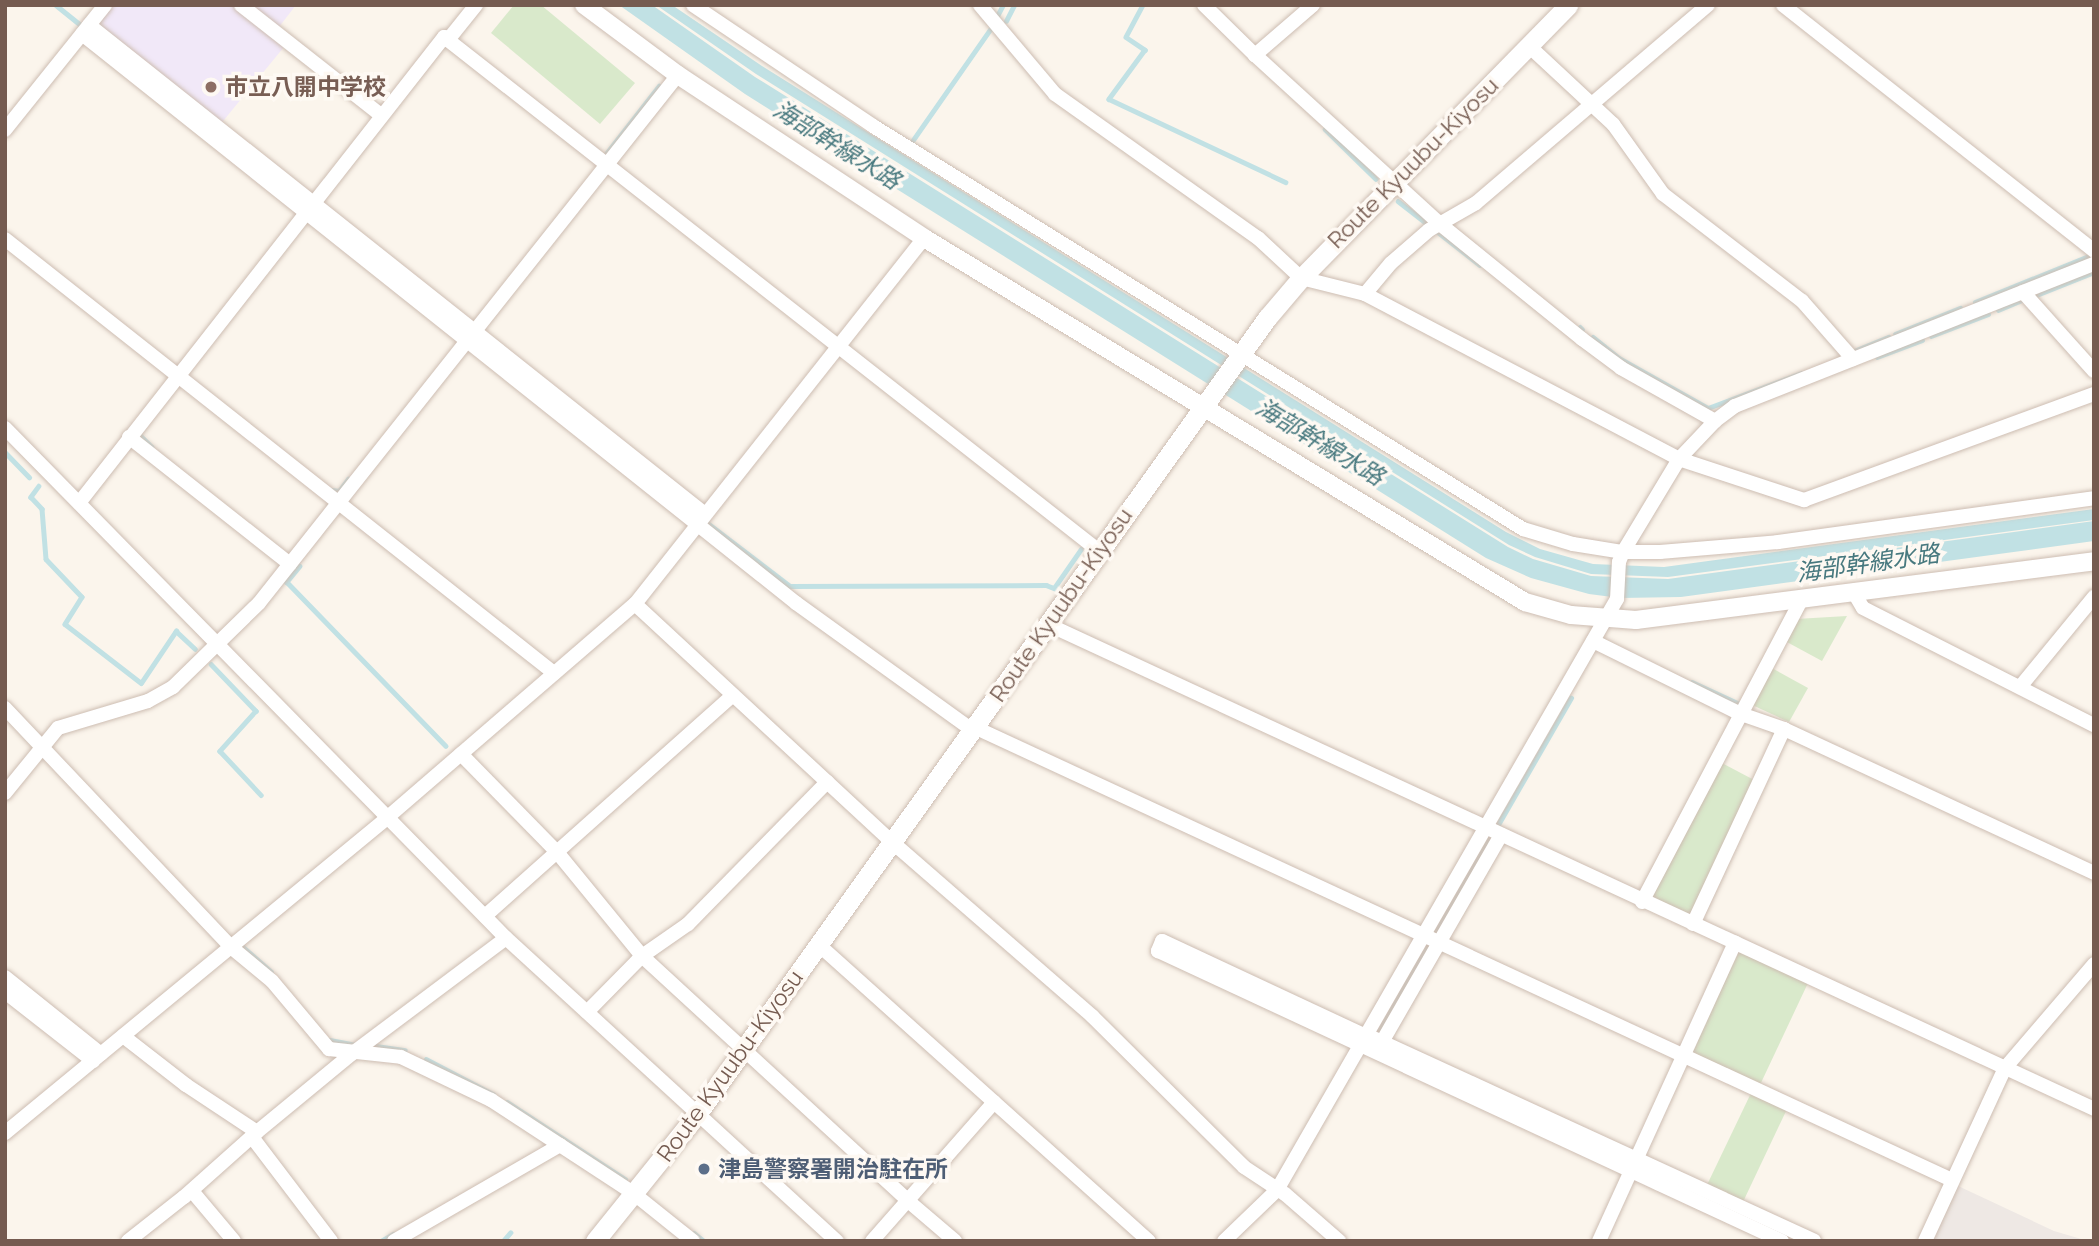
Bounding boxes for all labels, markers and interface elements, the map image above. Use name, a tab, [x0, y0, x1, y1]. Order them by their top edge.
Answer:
street label: Route Kyuubu-Kiyosu	[1322, 72, 1504, 254]
place label: 市立八開中学校	[225, 73, 386, 101]
marker: 市立八開中学校	[203, 79, 219, 95]
water label: 海部幹線水路	[768, 95, 906, 195]
water label: 海部幹線水路	[1251, 393, 1389, 491]
street label: Route Kyuubu-Kiyosu	[984, 503, 1138, 707]
water label: 海部幹線水路	[1795, 539, 1941, 587]
street label: Route Kyuubu-Kiyosu	[651, 965, 809, 1167]
place label: 津島警察署開治駐在所	[718, 1155, 948, 1183]
marker: 津島警察署開治駐在所	[696, 1161, 712, 1177]

